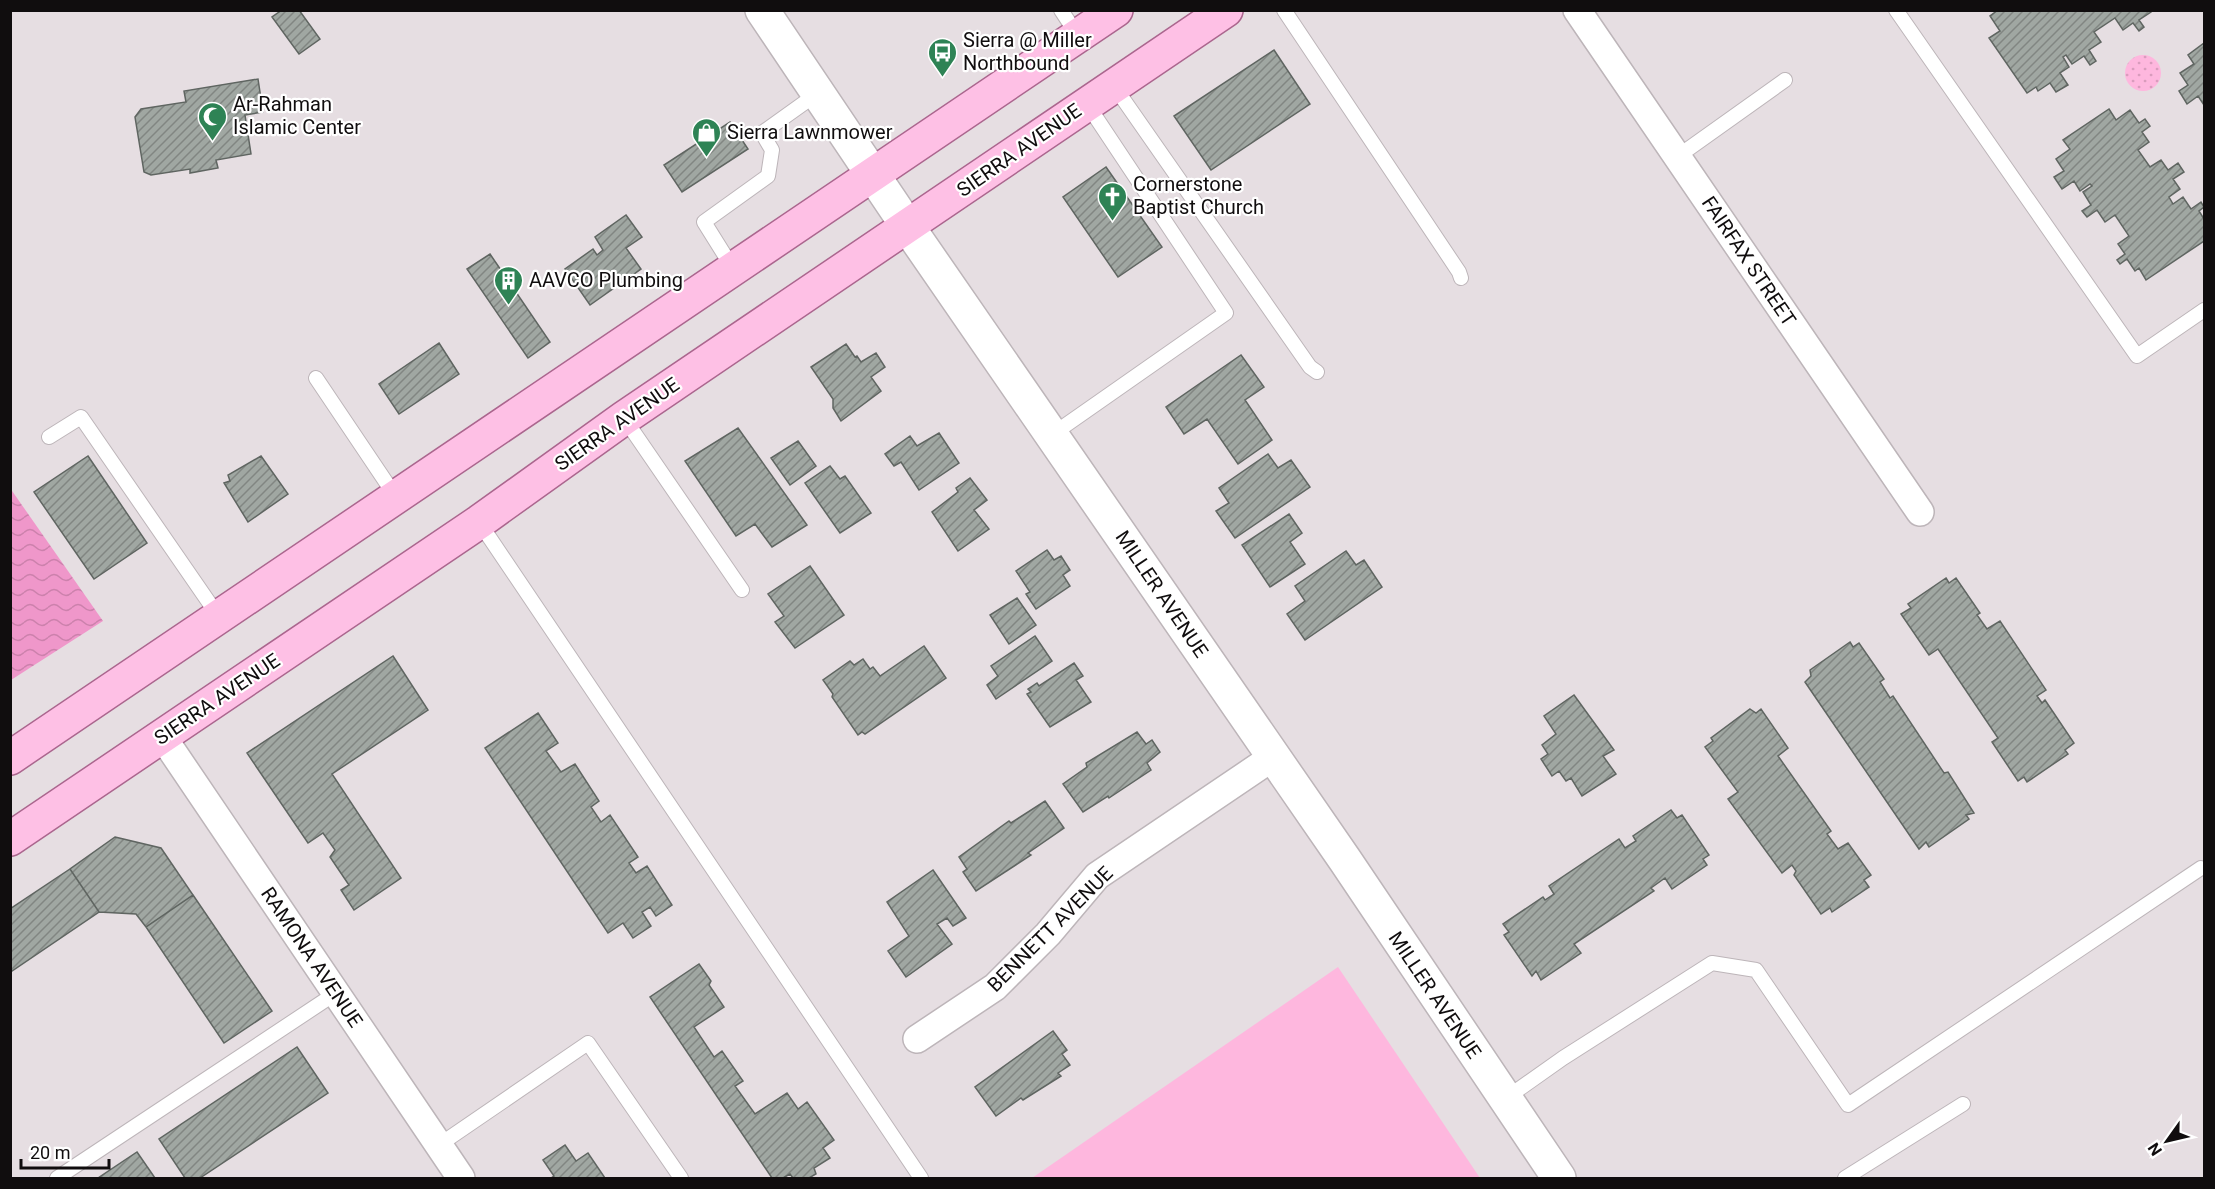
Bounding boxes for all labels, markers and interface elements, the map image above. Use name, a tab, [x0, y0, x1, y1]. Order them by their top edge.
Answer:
place label: Sierra @ Miller Northbound	[963, 28, 1092, 75]
bus stop icon: Sierra @ Miller Northbound	[926, 36, 958, 78]
place label: Ar-Rahman Islamic Center	[233, 92, 361, 139]
street label: SIERRA AVENUE	[952, 98, 1086, 202]
mosque icon: Ar-Rahman Islamic Center	[196, 100, 228, 142]
shop icon: Sierra Lawnmower	[690, 116, 722, 158]
place label: Sierra Lawnmower	[727, 120, 893, 144]
place label: Cornerstone Baptist Church	[1133, 172, 1264, 219]
church icon: Cornerstone Baptist Church	[1096, 180, 1128, 222]
street label: FAIRFAX STREET	[1697, 192, 1801, 330]
building icon: AAVCO Plumbing	[492, 264, 524, 306]
place label: AAVCO Plumbing	[529, 268, 683, 292]
street label: SIERRA AVENUE	[550, 372, 684, 476]
street label: MILLER AVENUE	[1111, 526, 1213, 662]
street label: SIERRA AVENUE	[150, 648, 284, 750]
street label: BENNETT AVENUE	[982, 861, 1118, 997]
street label: RAMONA AVENUE	[256, 882, 368, 1032]
street label: MILLER AVENUE	[1384, 927, 1486, 1063]
north arrow	[2137, 1111, 2197, 1171]
scale bar	[21, 1132, 110, 1170]
text: N	[2144, 1139, 2166, 1159]
text: 20 m	[30, 1142, 70, 1163]

